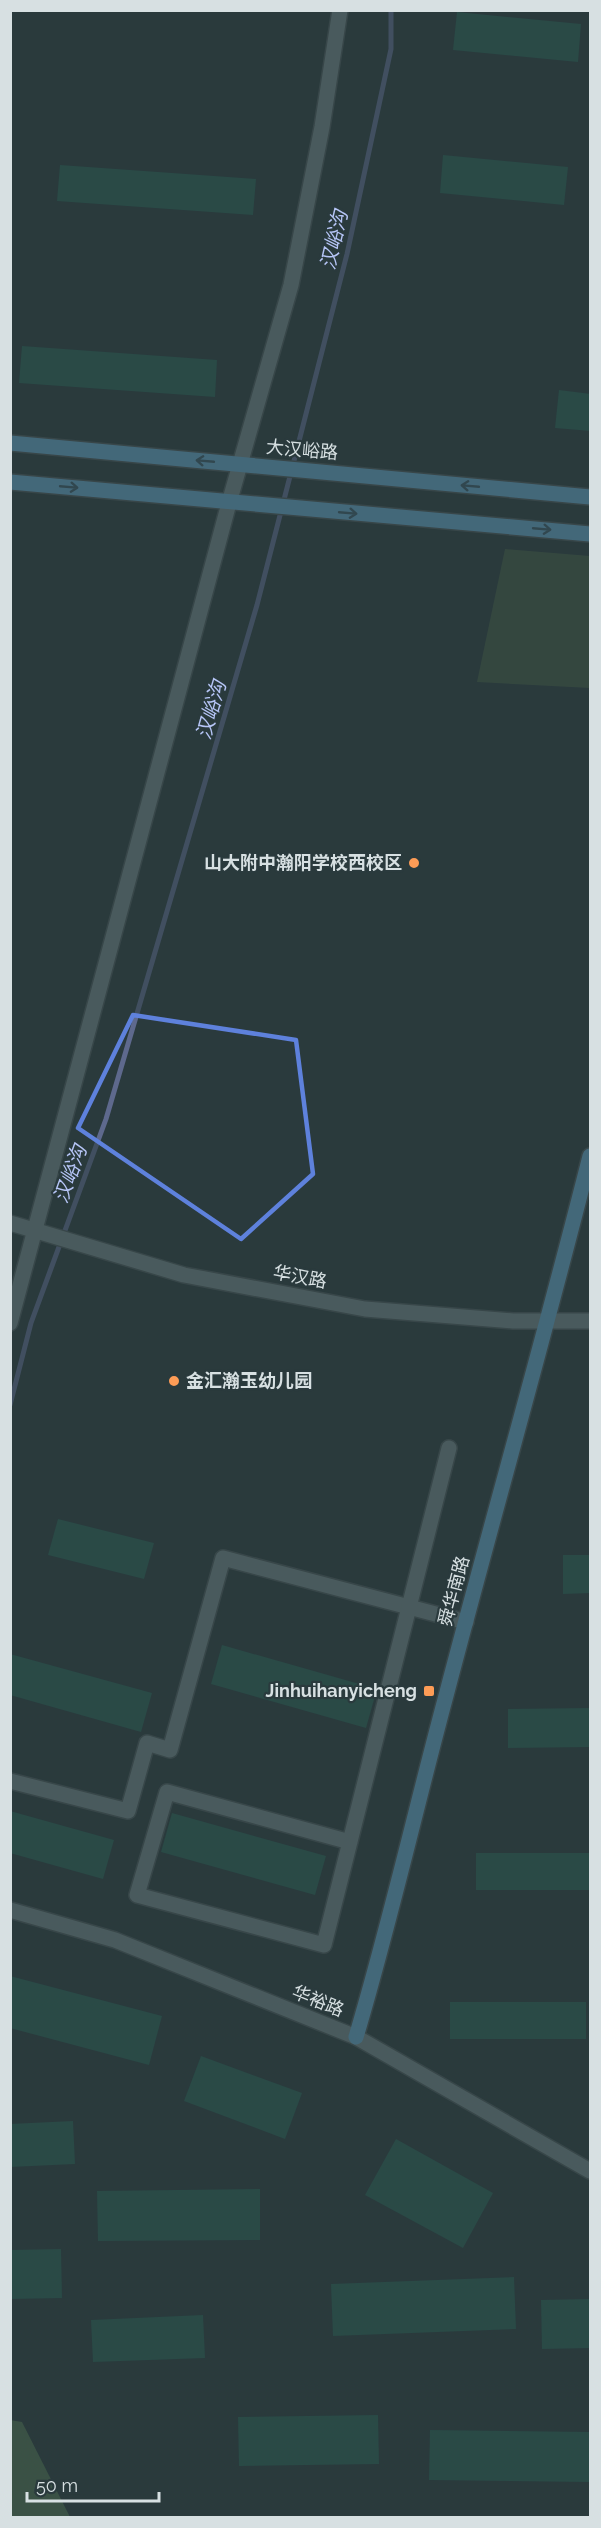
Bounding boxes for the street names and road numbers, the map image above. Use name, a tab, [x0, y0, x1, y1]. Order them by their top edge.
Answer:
street label: 大汉峪路	[265, 436, 339, 463]
street label: 华汉路	[272, 1261, 329, 1292]
street label: 舜华南路	[434, 1553, 473, 1628]
street label: 华裕路	[289, 1981, 347, 2020]

